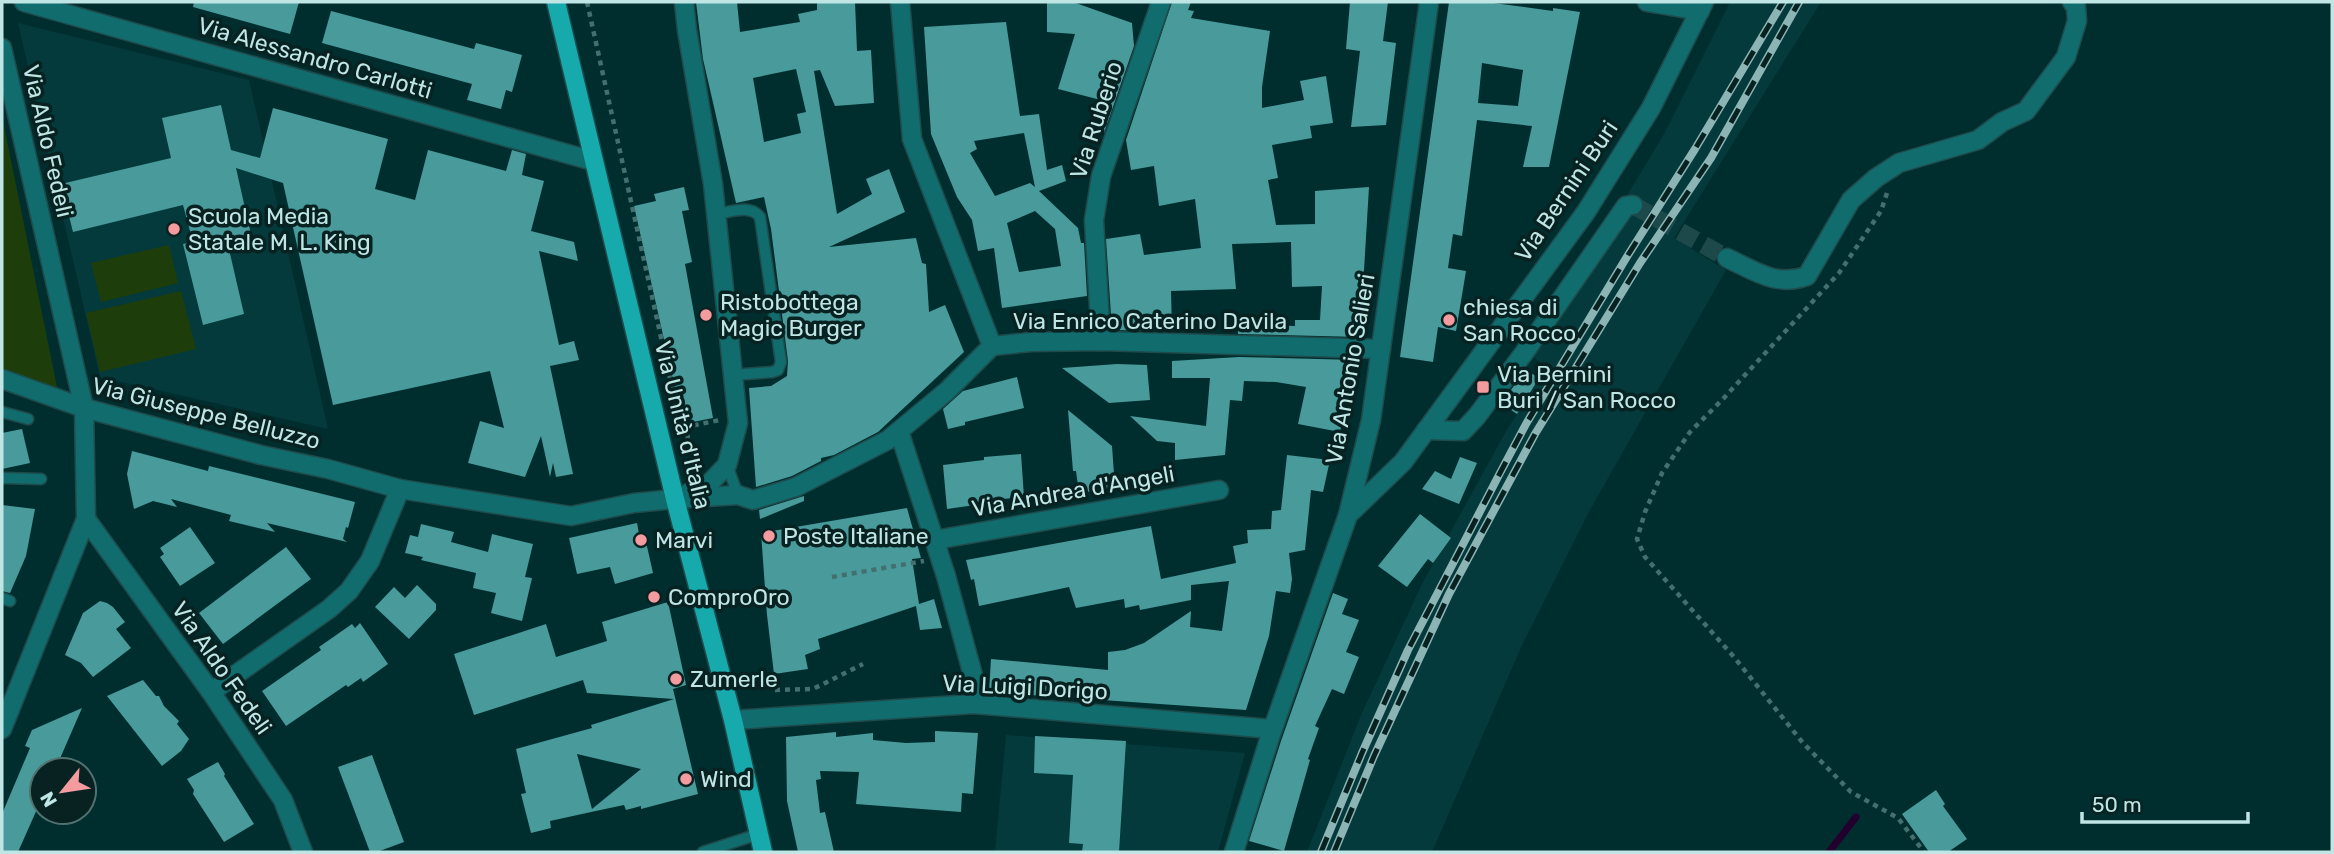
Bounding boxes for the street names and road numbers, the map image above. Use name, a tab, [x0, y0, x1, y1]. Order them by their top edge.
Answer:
street label: Via Alessandro Carlotti	[195, 11, 435, 105]
street label: Via Ruberio	[1064, 58, 1128, 182]
street label: Via Aldo Fedeli	[17, 62, 79, 220]
street label: Via Bernini Buri	[1509, 115, 1623, 267]
street label: Via Antonio Salieri	[1319, 271, 1381, 467]
street label: Via Enrico Caterino Davila	[1013, 307, 1287, 335]
street label: Via Unità d'Italia	[649, 338, 717, 512]
street label: Via Giuseppe Belluzzo	[89, 371, 323, 455]
street label: Via Andrea d'Angeli	[969, 459, 1177, 523]
street label: Via Aldo Fedeli	[166, 596, 278, 740]
street label: Via Luigi Dorigo	[941, 669, 1109, 705]

